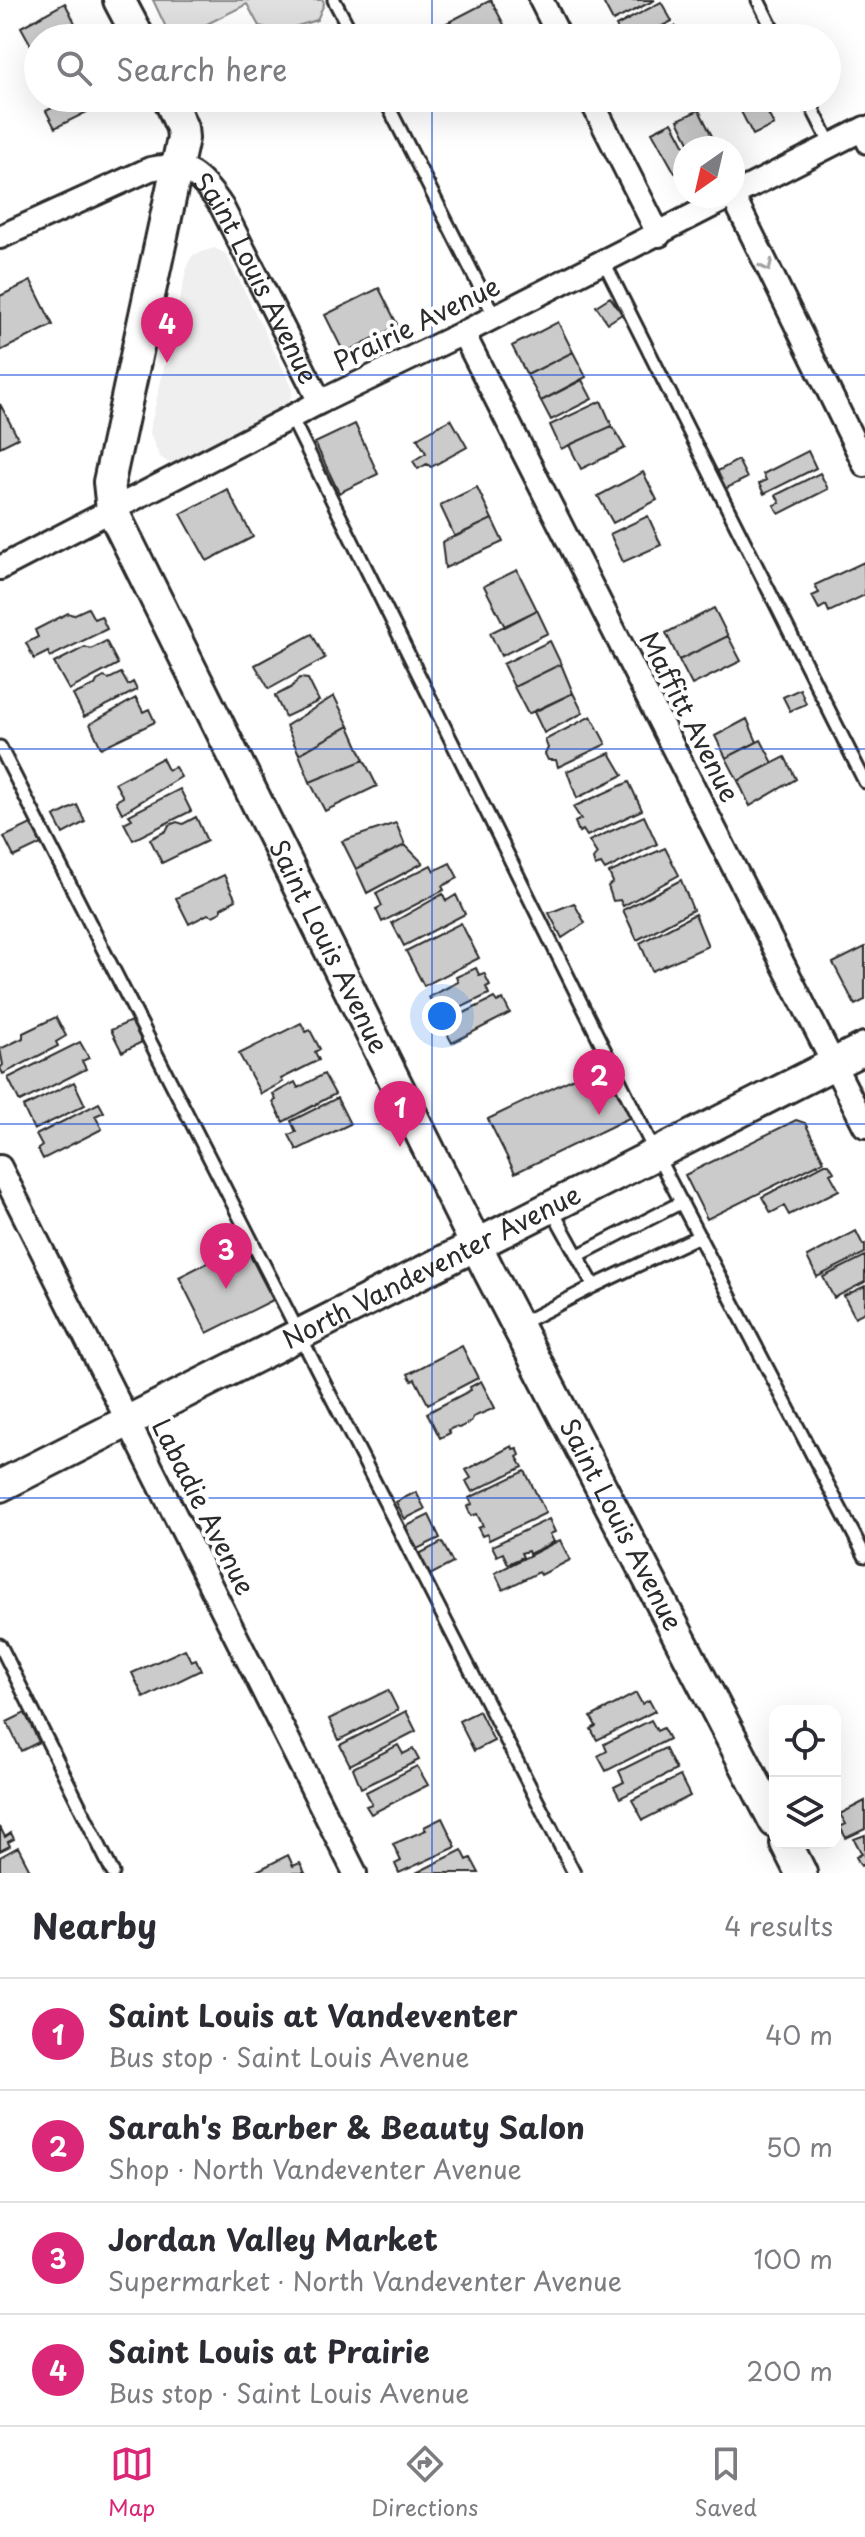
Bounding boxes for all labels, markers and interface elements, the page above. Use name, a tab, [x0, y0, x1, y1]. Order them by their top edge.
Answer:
search box	[24, 24, 841, 112]
icon: search	[52, 46, 96, 90]
text: Search here	[116, 46, 288, 91]
north arrow	[673, 136, 745, 208]
street label: Saint Louis Avenue	[185, 163, 329, 390]
one-way arrow	[757, 258, 773, 272]
street label: Prairie Avenue	[327, 266, 506, 380]
pin: 4	[141, 297, 193, 363]
street label: Maffitt Avenue	[631, 624, 750, 808]
street label: Saint Louis Avenue	[260, 832, 399, 1060]
your location	[422, 996, 462, 1036]
pin: 2	[573, 1049, 625, 1115]
pin: 1	[374, 1081, 426, 1147]
street label: North Vandeventer Avenue	[275, 1174, 587, 1358]
pin: 3	[200, 1223, 252, 1289]
street label: Labadie Avenue	[143, 1411, 266, 1601]
street label: Saint Louis Avenue	[551, 1411, 693, 1637]
map controls	[769, 1705, 841, 1849]
button: locate	[769, 1705, 841, 1777]
button: layers	[769, 1777, 841, 1849]
text: Nearby	[32, 1899, 157, 1951]
text: 4 results	[724, 1906, 833, 1945]
text: Saint Louis at Vandeventer	[108, 1992, 517, 2037]
text: 1	[52, 2015, 64, 2054]
text: 40 m	[765, 2015, 833, 2054]
text: Bus stop · Saint Louis Avenue	[108, 2037, 470, 2076]
text: Sarah's Barber & Beauty Salon	[108, 2104, 585, 2149]
text: 2	[49, 2127, 67, 2166]
text: 50 m	[766, 2127, 833, 2166]
text: Shop · North Vandeventer Avenue	[108, 2149, 522, 2188]
text: Jordan Valley Market	[108, 2216, 438, 2261]
text: 3	[49, 2239, 67, 2278]
text: 100 m	[753, 2239, 833, 2278]
text: Supermarket · North Vandeventer Avenue	[108, 2261, 622, 2300]
text: Saint Louis at Prairie	[108, 2328, 430, 2373]
text: 4	[49, 2351, 67, 2390]
text: 200 m	[746, 2351, 833, 2390]
text: Bus stop · Saint Louis Avenue	[108, 2373, 470, 2412]
tab: Map	[108, 2442, 155, 2523]
tab: Directions	[371, 2442, 478, 2523]
tab: Saved	[694, 2442, 757, 2523]

